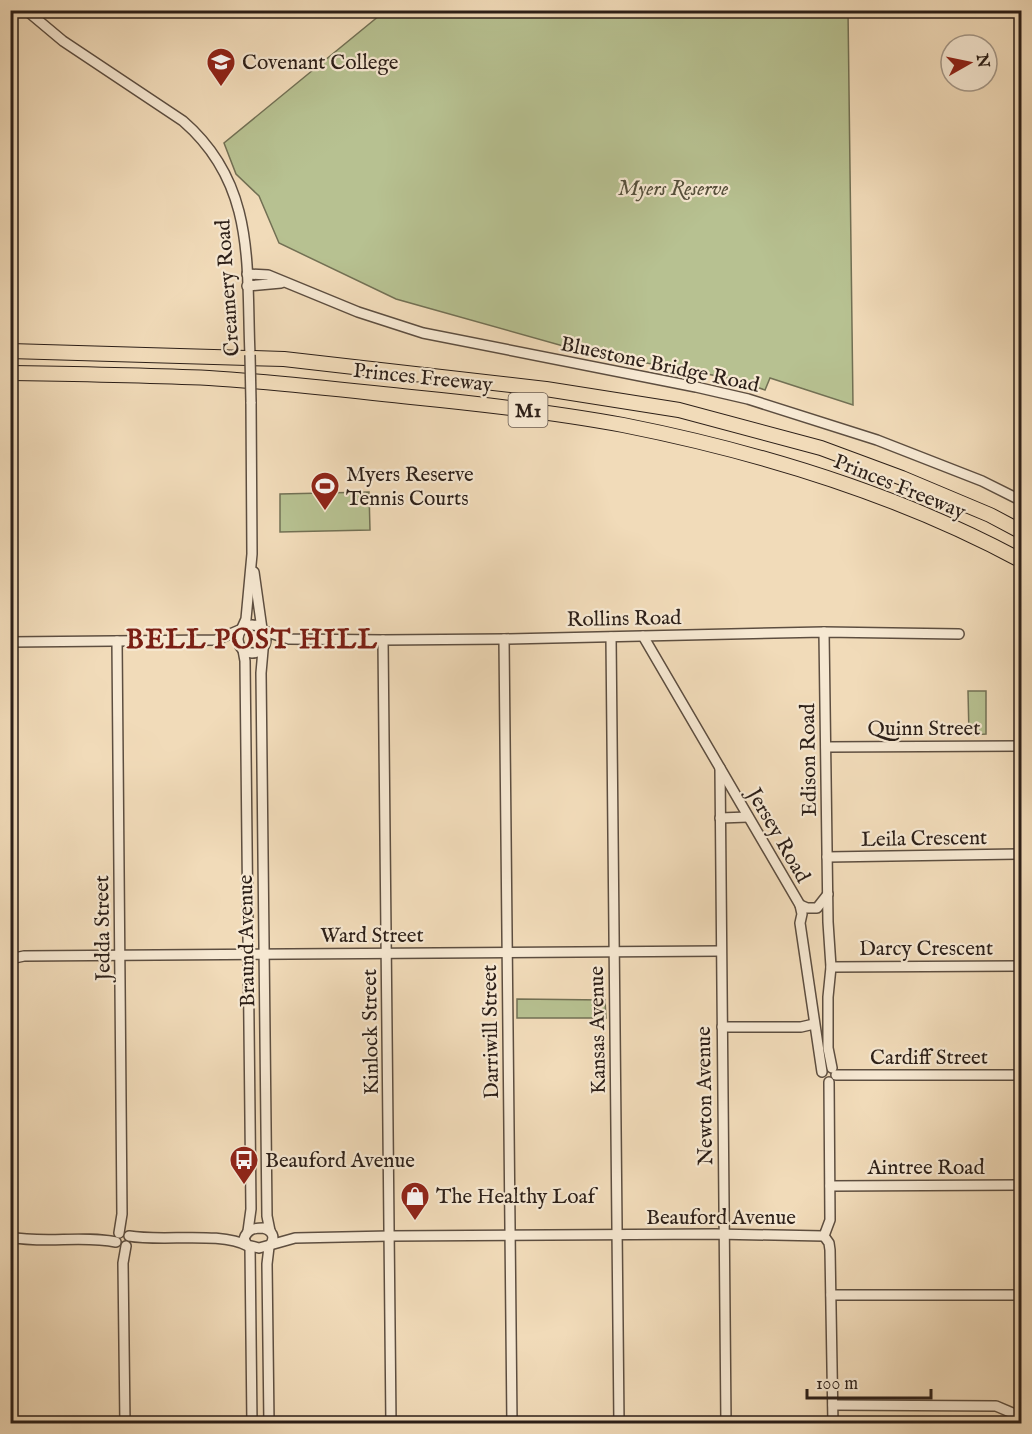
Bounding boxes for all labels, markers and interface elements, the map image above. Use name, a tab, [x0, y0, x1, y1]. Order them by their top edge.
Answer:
north arrow	[939, 33, 999, 93]
school or university icon: Covenant College	[205, 46, 237, 88]
place label: Covenant College	[242, 50, 399, 77]
text: N	[971, 52, 993, 70]
park label: Myers Reserve	[618, 176, 728, 203]
street label: Creamery Road	[210, 218, 247, 357]
street label: Bluestone Bridge Road	[558, 331, 762, 400]
street label: Princes Freeway	[352, 358, 495, 399]
road number: M1	[508, 393, 548, 427]
street label: Princes Freeway	[829, 449, 970, 526]
place label: Myers Reserve Tennis Courts	[346, 462, 474, 513]
sports icon: Myers Reserve Tennis Courts	[309, 470, 341, 512]
street label: Rollins Road	[566, 605, 682, 634]
district label: BELL POST HILL	[126, 624, 378, 658]
street label: Edison Road	[795, 702, 824, 817]
street label: Quinn Street	[868, 716, 980, 743]
street label: Jersey Road	[739, 782, 816, 889]
street label: Leila Crescent	[861, 825, 987, 854]
street label: Braund Avenue	[233, 874, 262, 1008]
street label: Jedda Street	[89, 875, 118, 983]
street label: Ward Street	[320, 923, 424, 950]
street label: Darcy Crescent	[859, 936, 993, 963]
street label: Darriwill Street	[477, 965, 506, 1099]
street label: Kansas Avenue	[584, 965, 613, 1094]
street label: Kinlock Street	[357, 969, 386, 1095]
street label: Newton Avenue	[691, 1026, 720, 1166]
street label: Cardiff Street	[870, 1045, 988, 1072]
bus stop icon: Beauford Avenue	[228, 1144, 260, 1186]
place label: Beauford Avenue	[265, 1148, 415, 1175]
street label: Aintree Road	[866, 1155, 985, 1182]
shop icon: The Healthy Loaf	[399, 1180, 431, 1222]
place label: The Healthy Loaf	[436, 1184, 599, 1211]
street label: Beauford Avenue	[646, 1205, 796, 1232]
scale bar	[807, 1362, 932, 1400]
text: 100 m	[816, 1373, 858, 1396]

